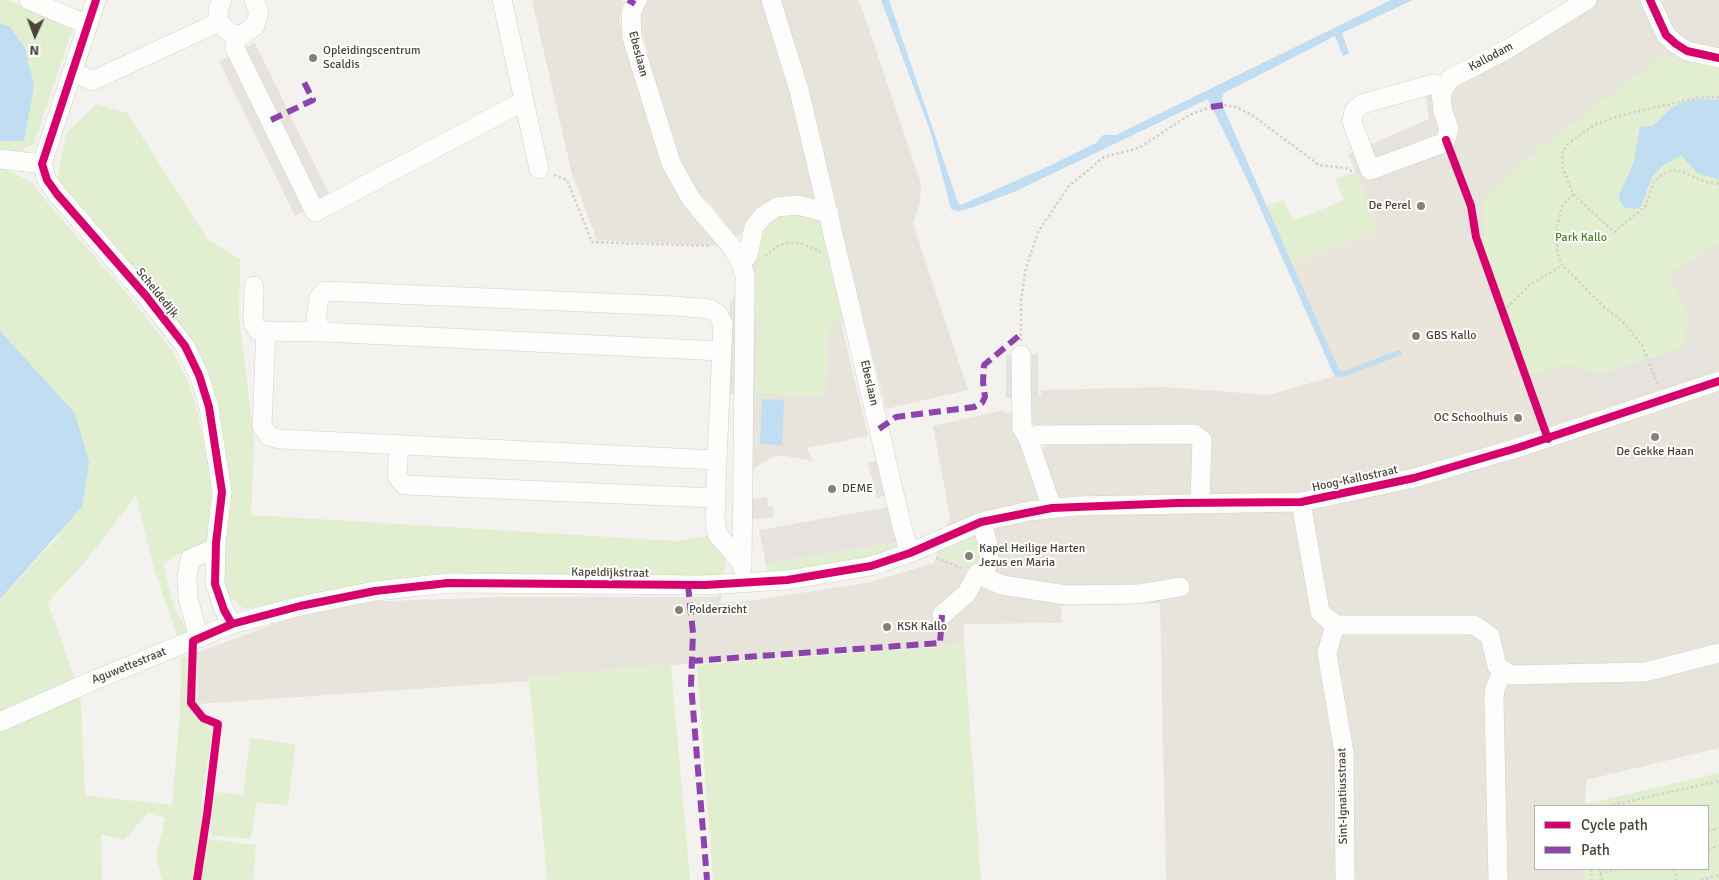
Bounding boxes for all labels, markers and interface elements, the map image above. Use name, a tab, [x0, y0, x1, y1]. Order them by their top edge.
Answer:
north arrow	[10, 10, 60, 60]
street label: Ebeslaan	[625, 30, 651, 78]
street label: Kallodam	[1466, 39, 1516, 75]
text: N	[29, 42, 40, 59]
place label: Opleidingscentrum Scaldis	[323, 44, 421, 72]
marker: Opleidingscentrum Scaldis	[307, 52, 319, 64]
place label: De Perel	[1368, 199, 1411, 213]
marker: De Perel	[1415, 200, 1427, 212]
park label: Park Kallo	[1555, 231, 1607, 245]
street label: Scheldedijk	[133, 265, 181, 321]
place label: GBS Kallo	[1426, 329, 1477, 343]
marker: GBS Kallo	[1410, 330, 1422, 342]
street label: Ebeslaan	[857, 359, 881, 407]
place label: OC Schoolhuis	[1434, 411, 1508, 425]
marker: OC Schoolhuis	[1512, 412, 1524, 424]
marker: De Gekke Haan	[1649, 431, 1661, 443]
place label: De Gekke Haan	[1616, 445, 1694, 459]
street label: Hoog-Kallostraat	[1311, 463, 1399, 495]
place label: DEME	[842, 482, 873, 496]
marker: DEME	[826, 483, 838, 495]
place label: Kapel Heilige Harten Jezus en Maria	[979, 542, 1085, 570]
marker: Kapel Heilige Harten Jezus en Maria	[963, 550, 975, 562]
street label: Kapeldijkstraat	[571, 565, 649, 581]
place label: Polderzicht	[689, 603, 747, 617]
marker: Polderzicht	[673, 604, 685, 616]
place label: KSK Kallo	[897, 620, 947, 634]
marker: KSK Kallo	[881, 621, 893, 633]
street label: Aguwettestraat	[90, 645, 168, 687]
street label: Sint-Ignatiusstraat	[1335, 748, 1351, 844]
legend	[1534, 805, 1709, 870]
text: Cycle path	[1581, 816, 1648, 834]
text: Path	[1581, 841, 1610, 859]

